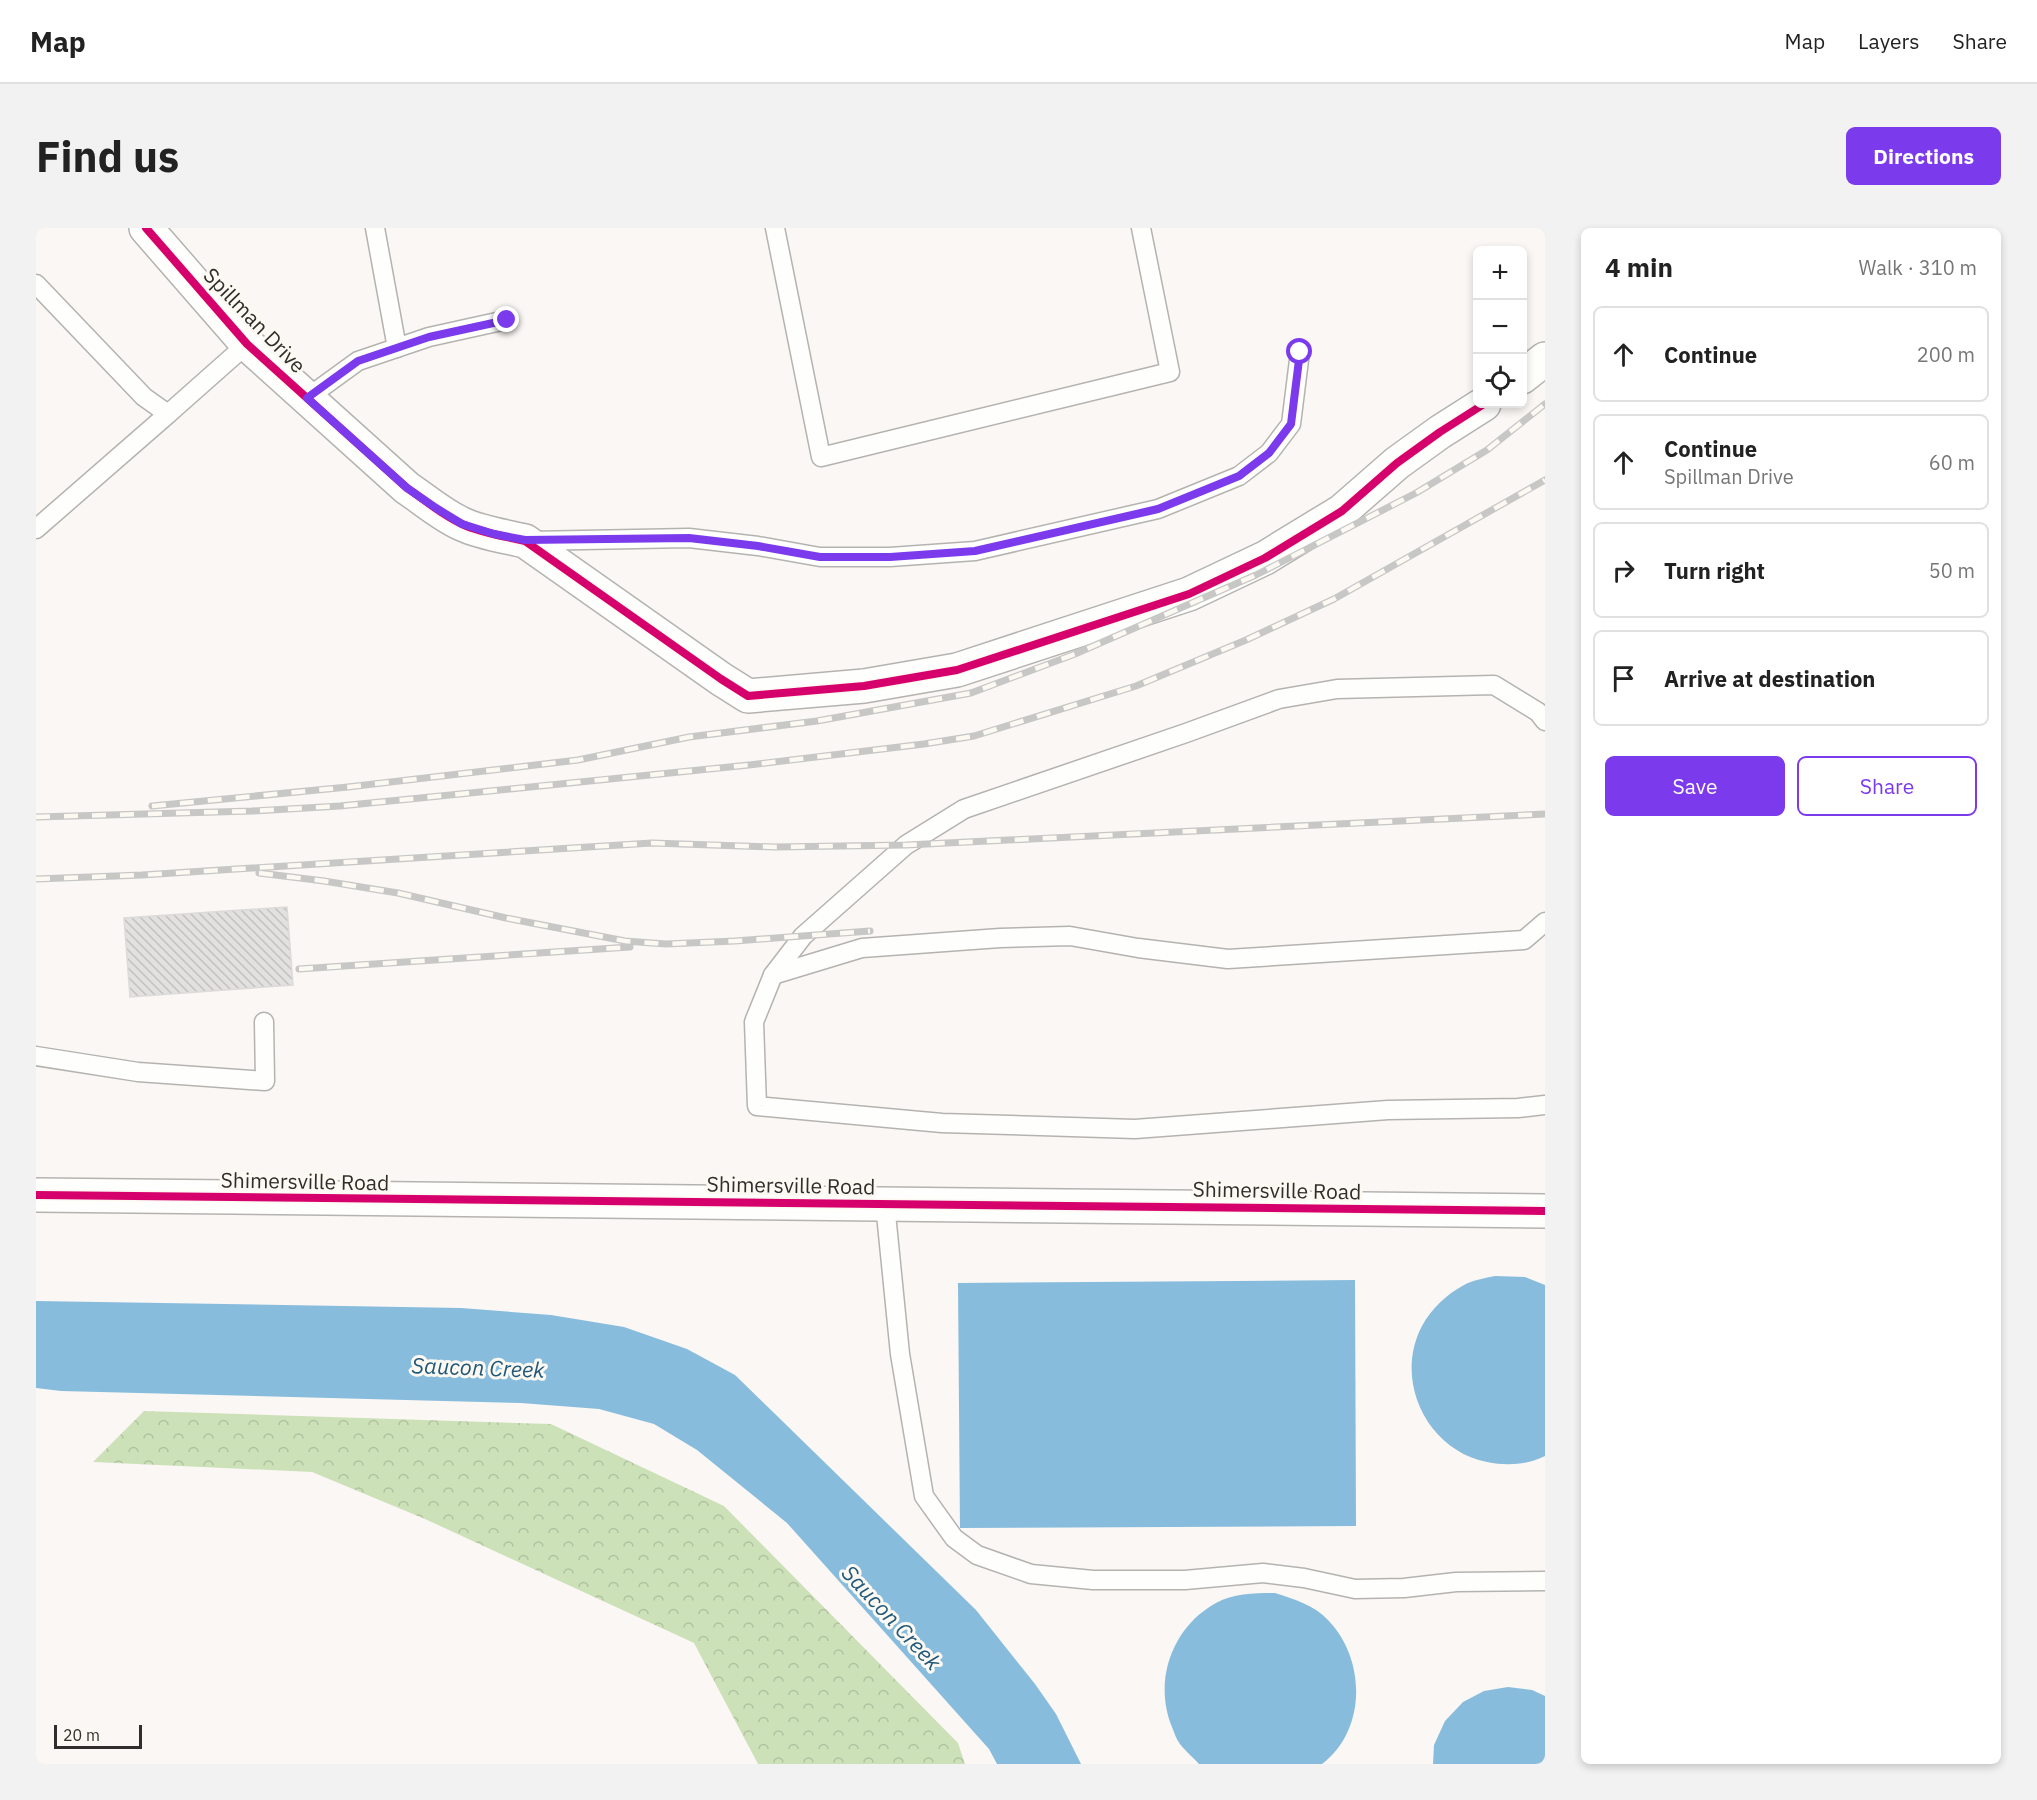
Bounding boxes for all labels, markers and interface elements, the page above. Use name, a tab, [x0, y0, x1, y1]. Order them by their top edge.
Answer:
text: Map	[30, 23, 86, 60]
text: Map	[1785, 27, 1825, 55]
text: Layers	[1858, 27, 1920, 55]
text: Share	[1953, 27, 2007, 55]
button: Directions	[1846, 127, 2001, 185]
text: Find us	[36, 129, 179, 184]
map controls	[1473, 246, 1527, 408]
button: +	[1473, 246, 1527, 300]
text: 4 min	[1605, 250, 1673, 284]
text: Walk · 310 m	[1859, 254, 1977, 281]
street label: Spillman Drive	[198, 261, 312, 379]
button: −	[1473, 300, 1527, 354]
route end	[493, 306, 519, 332]
route start	[1286, 338, 1312, 364]
icon: ahead	[1607, 338, 1640, 371]
text: Continue	[1664, 340, 1757, 369]
text: 200 m	[1917, 341, 1975, 368]
button: locate	[1473, 354, 1527, 408]
text: Continue	[1664, 434, 1757, 463]
icon: ahead	[1607, 446, 1640, 479]
text: 60 m	[1929, 449, 1975, 476]
text: Spillman Drive	[1664, 463, 1794, 490]
icon: right	[1607, 554, 1640, 587]
text: Turn right	[1664, 556, 1765, 585]
text: 50 m	[1929, 557, 1975, 584]
icon: arrive	[1607, 662, 1640, 695]
text: Arrive at destination	[1664, 664, 1875, 693]
button: Save	[1605, 756, 1785, 816]
button: Share	[1797, 756, 1977, 816]
street label: Shimersville Road	[220, 1166, 390, 1196]
street label: Shimersville Road	[706, 1170, 876, 1200]
street label: Shimersville Road	[1192, 1175, 1362, 1205]
water label: Saucon Creek	[411, 1350, 546, 1384]
water label: Saucon Creek	[836, 1558, 948, 1676]
scale bar	[54, 1722, 142, 1750]
text: 20 m	[63, 1725, 100, 1745]

